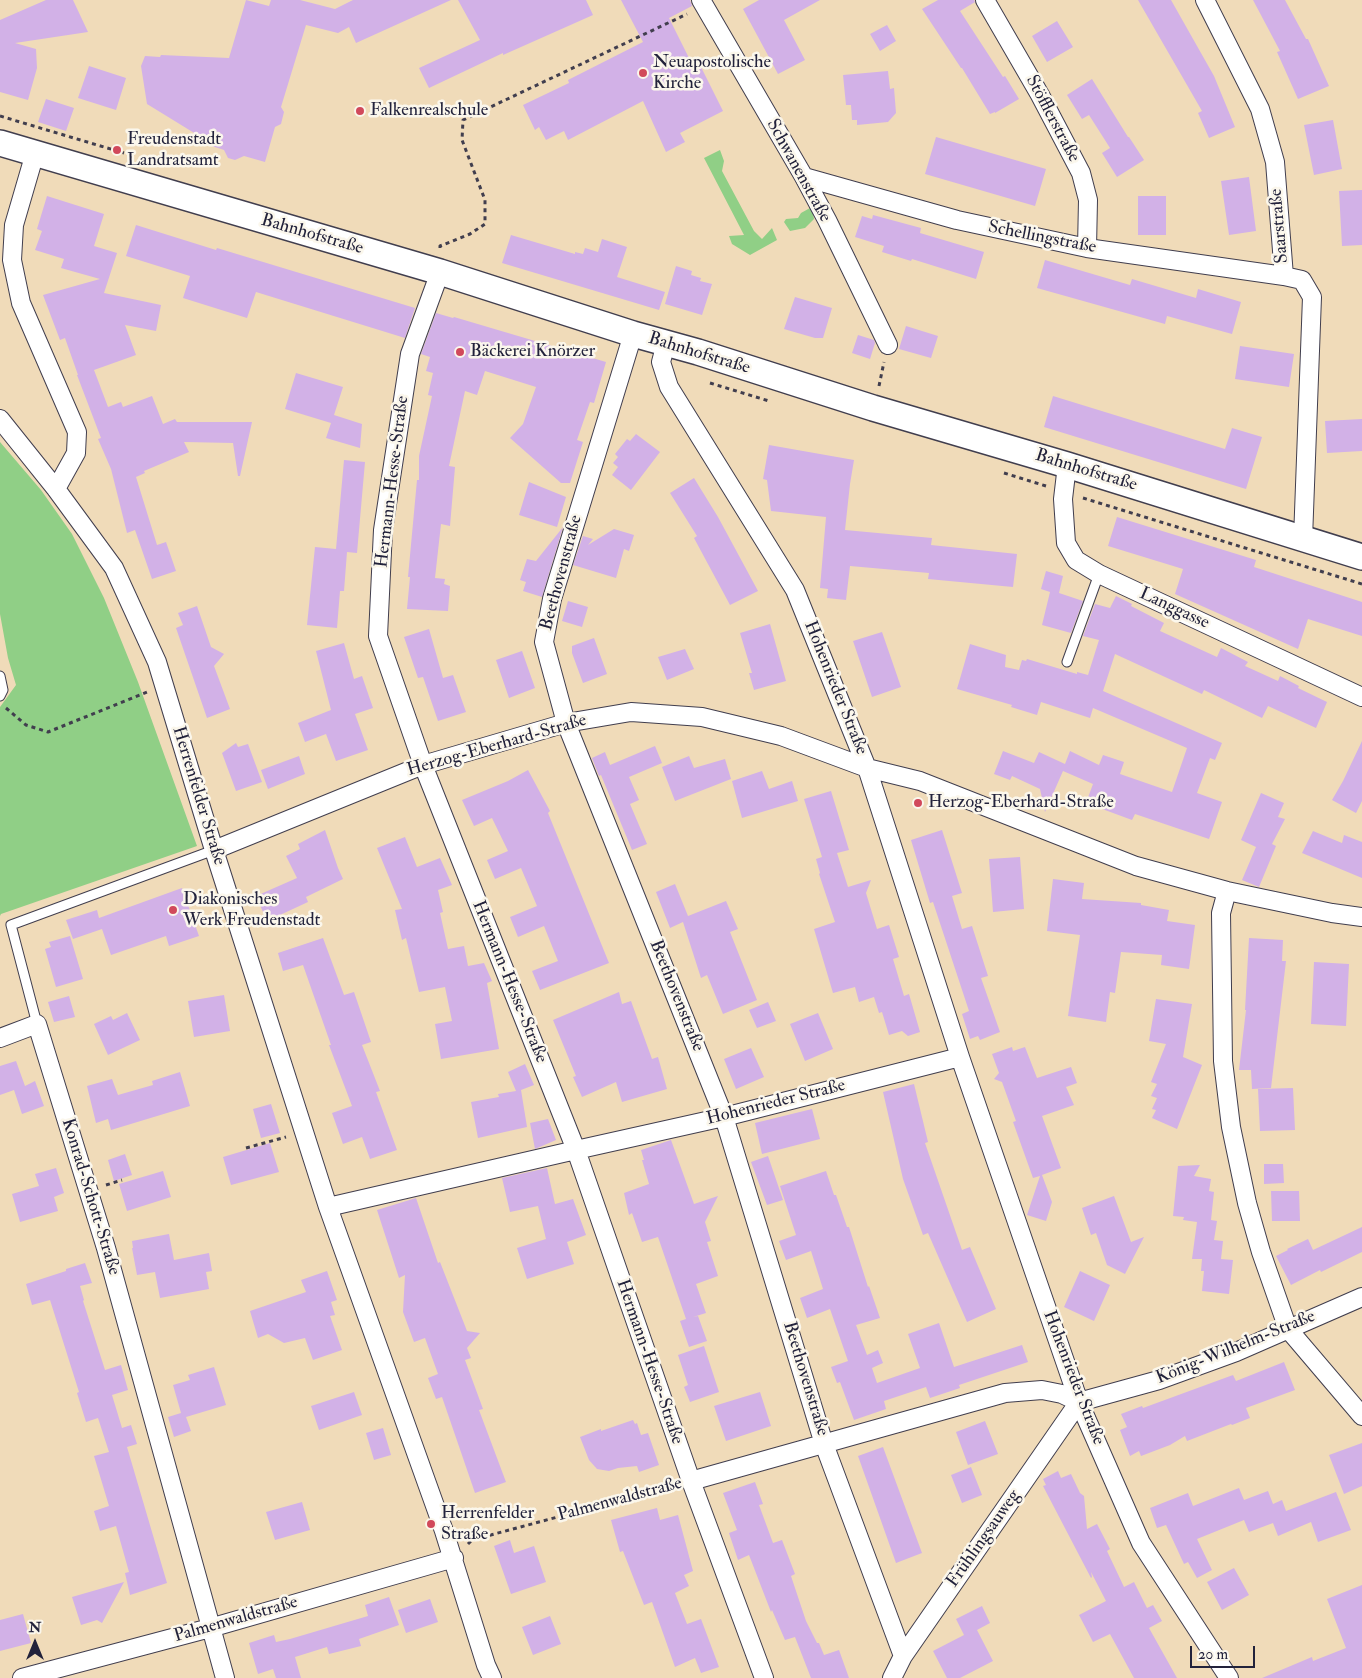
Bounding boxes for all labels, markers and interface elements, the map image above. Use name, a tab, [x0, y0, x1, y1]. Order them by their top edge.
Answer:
place label: Neuapostolische Kirche	[653, 52, 771, 94]
marker: Neuapostolische Kirche	[637, 67, 649, 79]
street label: Stöfflerstraße	[1020, 72, 1084, 166]
place label: Falkenrealschule	[370, 100, 488, 122]
marker: Falkenrealschule	[354, 105, 366, 117]
street label: Schwanenstraße	[761, 116, 835, 226]
place label: Freudenstadt Landratsamt	[127, 129, 221, 172]
marker: Freudenstadt Landratsamt	[111, 144, 123, 156]
street label: Saarstraße	[1266, 188, 1294, 264]
street label: Bahnhofstraße	[258, 210, 366, 260]
street label: Schellingstraße	[986, 217, 1098, 259]
street label: Bahnhofstraße	[646, 328, 752, 380]
place label: Bäckerei Knörzer	[470, 341, 595, 363]
marker: Bäckerei Knörzer	[454, 346, 466, 358]
street label: Hermann-Hesse-Straße	[372, 395, 414, 569]
street label: Bahnhofstraße	[1033, 445, 1139, 497]
street label: Beethovenstraße	[536, 513, 588, 633]
street label: Langgasse	[1136, 583, 1212, 635]
street label: Hohenrieder Straße	[798, 618, 872, 758]
street label: Herzog-Eberhard-Straße	[405, 710, 589, 782]
street label: Herrenfelder Straße	[167, 724, 229, 868]
place label: Herzog-Eberhard-Straße	[928, 792, 1114, 814]
marker: Herzog-Eberhard-Straße	[912, 797, 924, 809]
place label: Diakonisches Werk Freudenstadt	[183, 889, 320, 932]
street label: Hermann-Hesse-Straße	[467, 898, 551, 1066]
marker: Diakonisches Werk Freudenstadt	[167, 904, 179, 916]
street label: Beethovenstraße	[644, 937, 708, 1055]
street label: Hohenrieder Straße	[704, 1075, 848, 1131]
street label: Konrad-Schott-Straße	[56, 1116, 124, 1278]
street label: Hermann-Hesse-Straße	[611, 1277, 687, 1447]
street label: König-Wilhelm-Straße	[1153, 1306, 1319, 1390]
street label: Hohenrieder Straße	[1037, 1308, 1109, 1448]
street label: Beethovenstraße	[777, 1319, 833, 1439]
street label: Palmenwaldstraße	[555, 1473, 685, 1527]
street label: Frühlingsauweg	[942, 1486, 1026, 1592]
place label: Herrenfelder Straße	[441, 1503, 534, 1546]
marker: Herrenfelder Straße	[425, 1518, 437, 1530]
street label: Palmenwaldstraße	[172, 1592, 300, 1648]
north arrow	[10, 1618, 60, 1668]
text: N	[29, 1619, 41, 1636]
scale bar	[1192, 1636, 1257, 1668]
text: 20 m	[1198, 1645, 1228, 1664]

